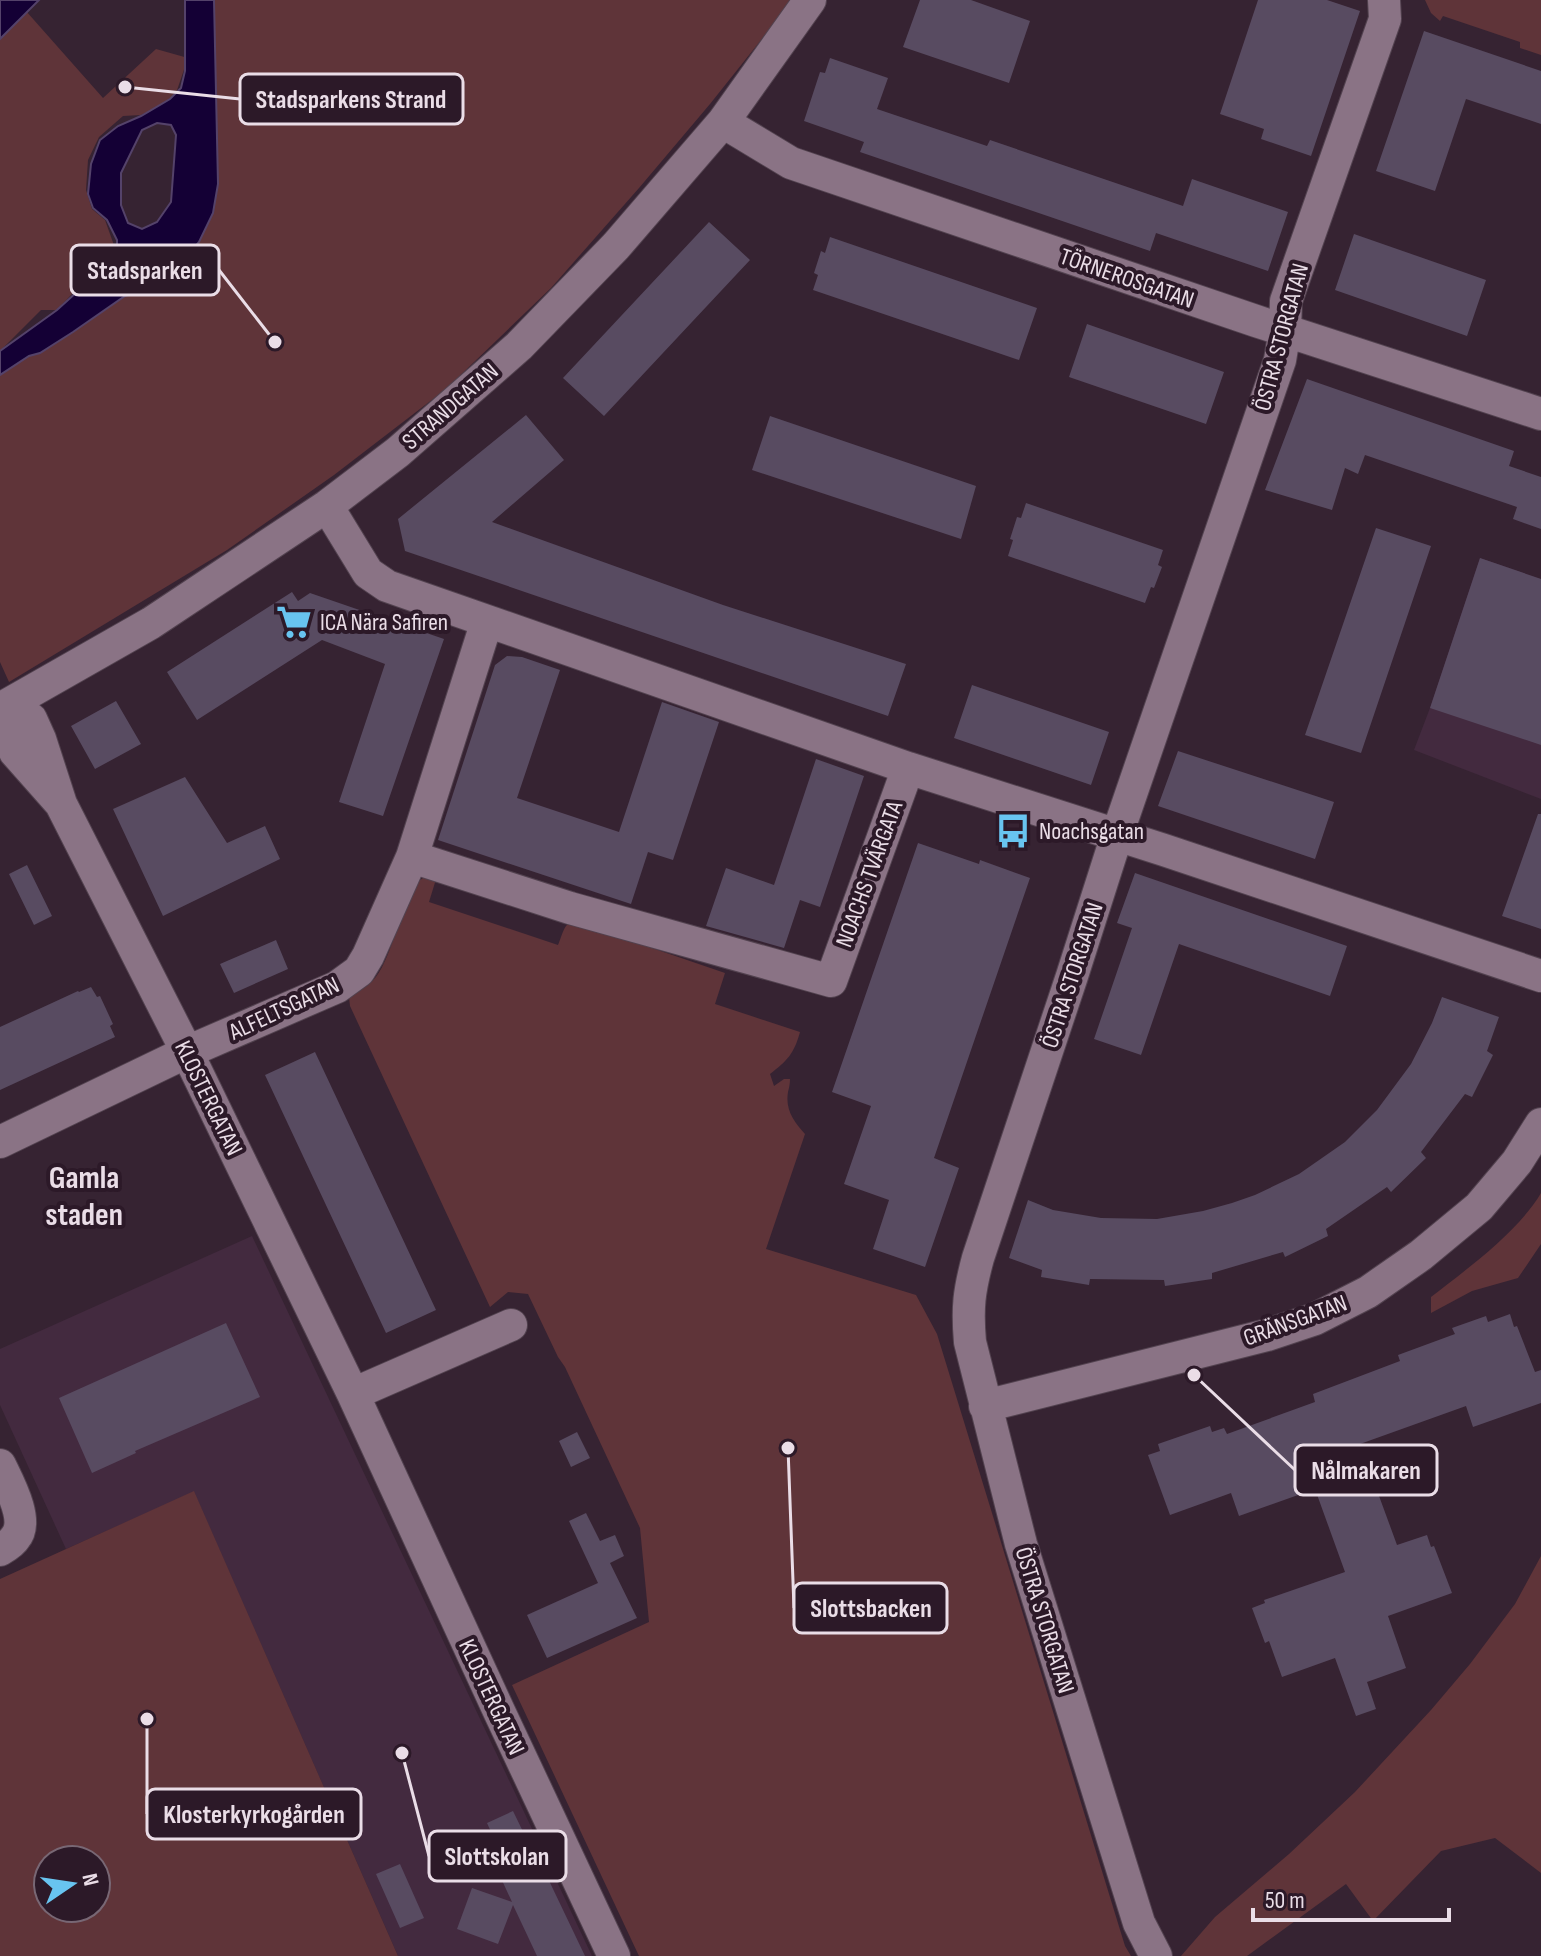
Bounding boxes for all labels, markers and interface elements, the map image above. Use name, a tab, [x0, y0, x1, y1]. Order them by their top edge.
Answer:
callout: Stadsparkens Strand	[240, 74, 463, 124]
text: Stadsparkens Strand	[256, 85, 446, 116]
street label: TÖRNEROSGATAN	[1056, 242, 1198, 315]
callout: Stadsparken	[71, 245, 219, 295]
text: Stadsparken	[87, 256, 203, 287]
street label: ÖSTRA STORGATAN	[1248, 260, 1315, 414]
street label: STRANDGATAN	[396, 357, 504, 456]
supermarket icon: ICA Nära Safiren	[275, 603, 313, 641]
place label: ICA Nära Safiren	[320, 608, 448, 637]
street label: NOACHS TVÄRGATA	[830, 796, 910, 951]
bus stop icon: Noachsgatan	[994, 812, 1032, 850]
place label: Noachsgatan	[1039, 817, 1144, 846]
street label: ÖSTRA STORGATAN	[1035, 899, 1110, 1052]
street label: ALFELTSGATAN	[224, 970, 344, 1047]
street label: KLOSTERGATAN	[168, 1036, 249, 1160]
district label: Gamla staden	[45, 1159, 123, 1235]
street label: GRÄNSGATAN	[1239, 1288, 1351, 1353]
callout: Nålmakaren	[1295, 1445, 1437, 1495]
text: Nålmakaren	[1311, 1456, 1421, 1487]
street label: ÖSTRA STORGATAN	[1009, 1544, 1081, 1697]
callout: Slottsbacken	[794, 1583, 947, 1633]
text: Slottsbacken	[810, 1594, 932, 1625]
street label: KLOSTERGATAN	[452, 1635, 531, 1760]
callout: Klosterkyrkogården	[147, 1789, 361, 1839]
text: Klosterkyrkogården	[163, 1800, 345, 1831]
callout: Slottskolan	[429, 1831, 566, 1881]
text: Slottskolan	[445, 1842, 549, 1873]
north arrow	[32, 1844, 112, 1924]
text: N	[76, 1871, 105, 1889]
scale bar	[1253, 1872, 1449, 1922]
text: 50 m	[1265, 1886, 1305, 1915]

